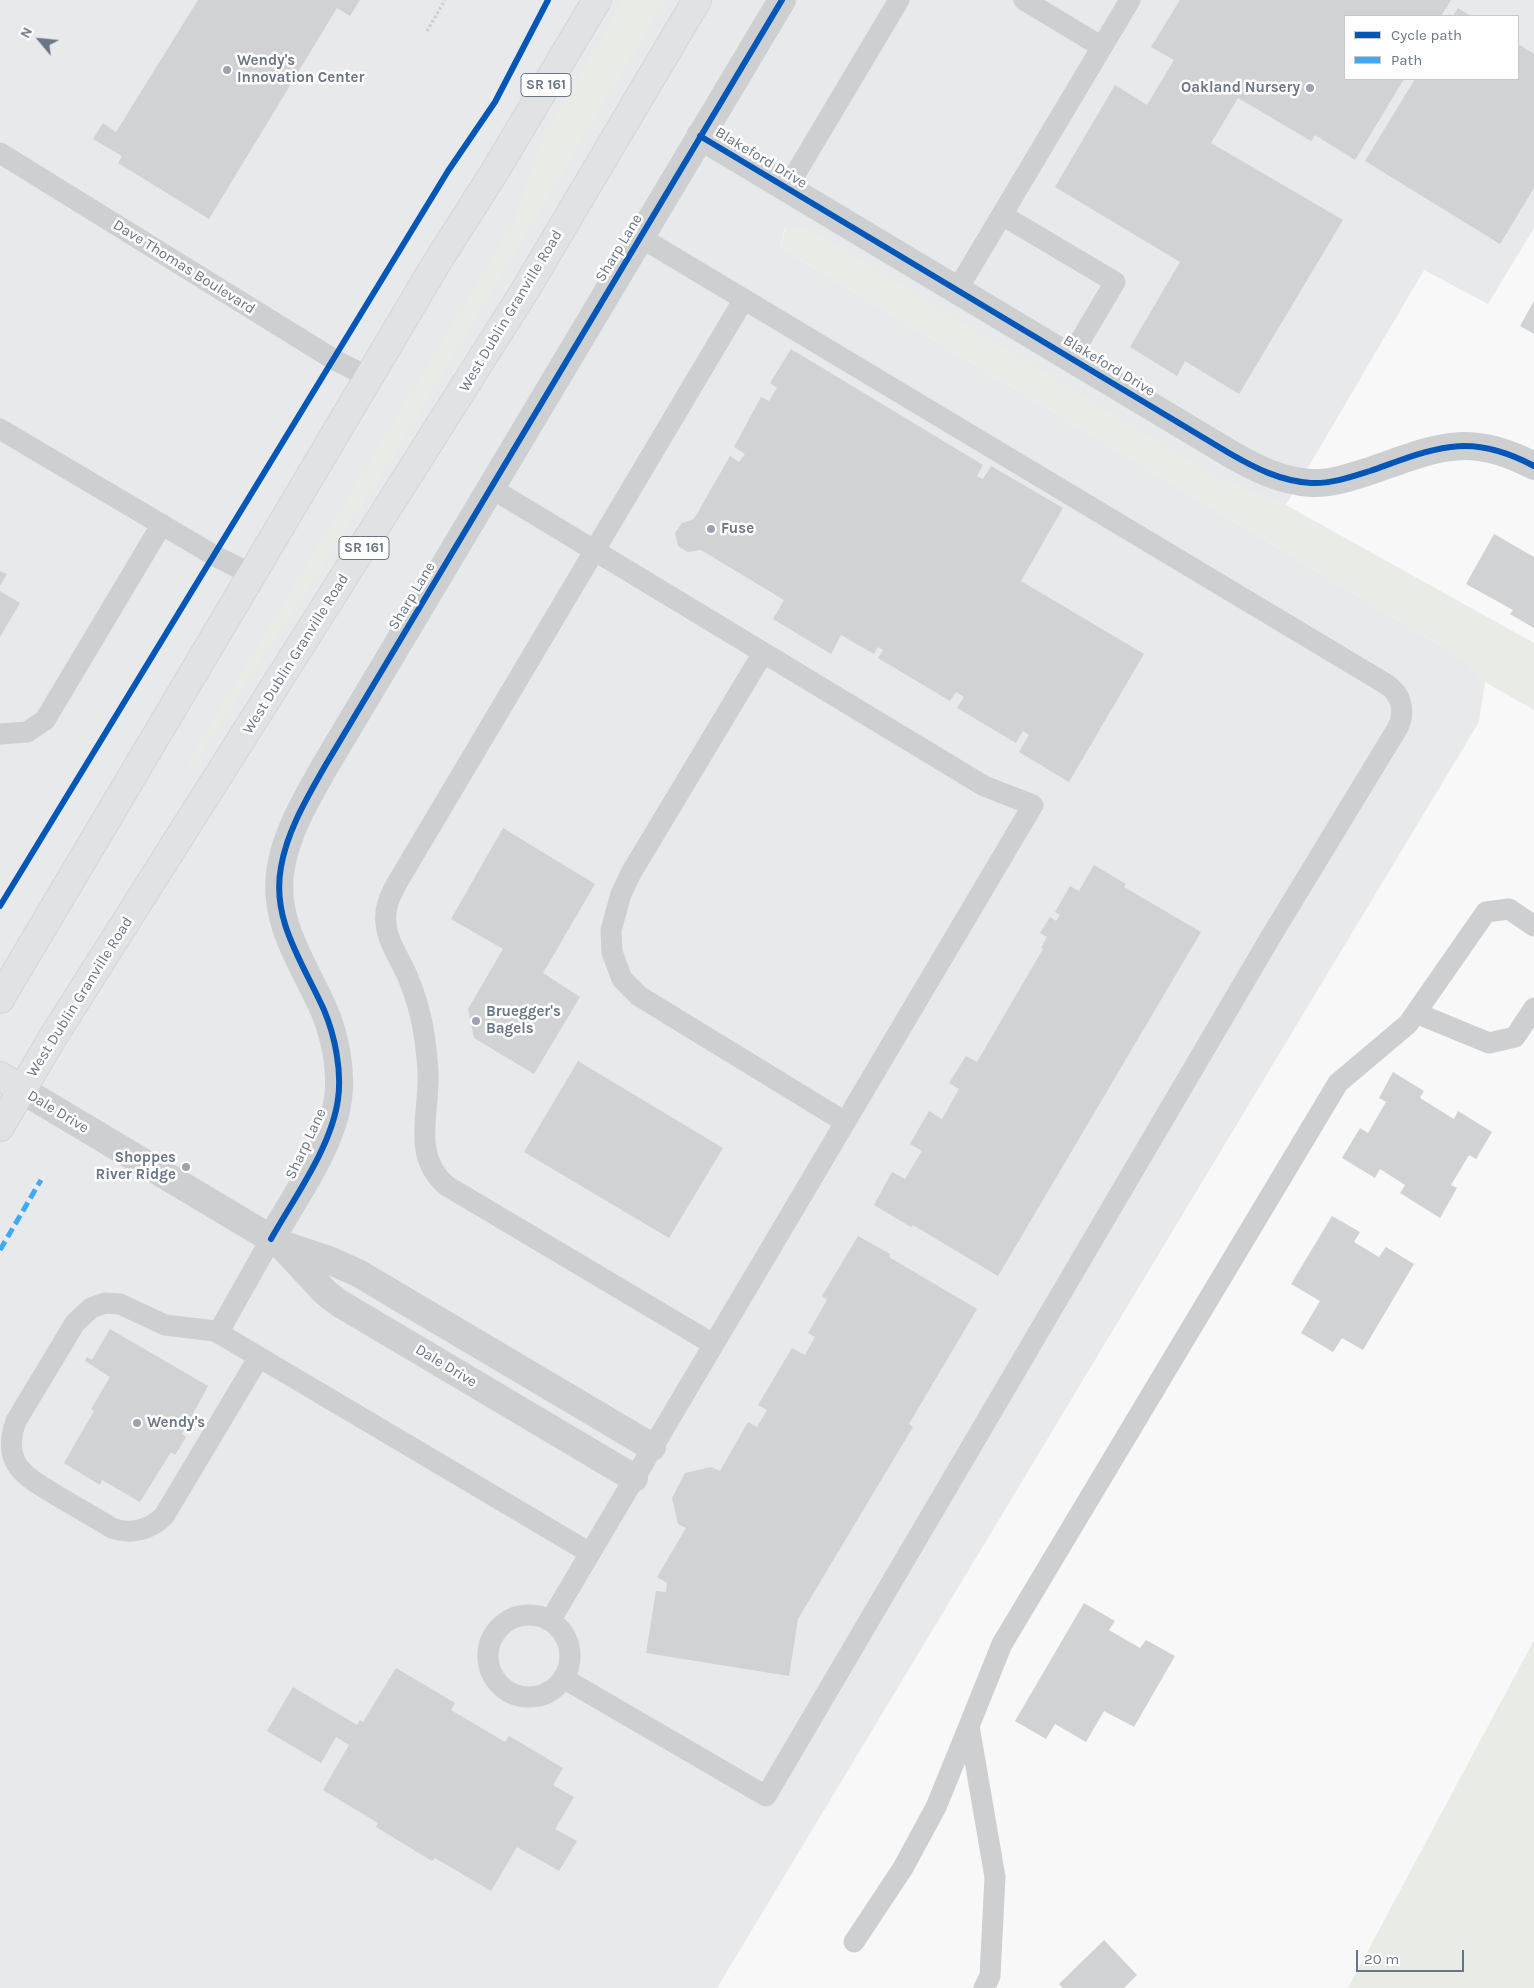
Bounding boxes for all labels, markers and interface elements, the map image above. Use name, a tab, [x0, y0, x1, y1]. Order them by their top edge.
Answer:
north arrow	[15, 15, 65, 65]
legend	[1344, 15, 1519, 80]
text: N	[16, 24, 36, 41]
text: Cycle path	[1391, 26, 1462, 44]
text: Path	[1391, 51, 1422, 69]
place label: Wendy's Innovation Center	[237, 52, 364, 87]
marker: Wendy's Innovation Center	[221, 64, 233, 76]
road number: SR 161	[521, 74, 571, 96]
place label: Oakland Nursery	[1181, 79, 1300, 97]
marker: Oakland Nursery	[1304, 82, 1316, 94]
street label: Blakeford Drive	[712, 123, 810, 193]
street label: Sharp Lane	[592, 211, 646, 285]
street label: Dave Thomas Boulevard	[110, 216, 258, 318]
street label: West Dublin Granville Road	[456, 227, 566, 395]
street label: Blakeford Drive	[1060, 331, 1158, 401]
place label: Fuse	[721, 520, 754, 538]
marker: Fuse	[705, 523, 717, 535]
road number: SR 161	[339, 536, 389, 560]
street label: Sharp Lane	[385, 559, 439, 633]
street label: West Dublin Granville Road	[239, 571, 353, 737]
street label: West Dublin Granville Road	[23, 914, 137, 1080]
place label: Bruegger's Bagels	[486, 1003, 561, 1038]
marker: Bruegger's Bagels	[470, 1015, 482, 1027]
street label: Dale Drive	[24, 1087, 92, 1137]
street label: Sharp Lane	[282, 1106, 330, 1182]
place label: Shoppes River Ridge	[96, 1149, 176, 1184]
marker: Shoppes River Ridge	[180, 1161, 192, 1173]
street label: Dale Drive	[412, 1341, 480, 1391]
place label: Wendy's	[147, 1414, 205, 1432]
marker: Wendy's	[131, 1417, 143, 1429]
scale bar	[1359, 1940, 1466, 1972]
text: 20 m	[1364, 1950, 1399, 1968]

